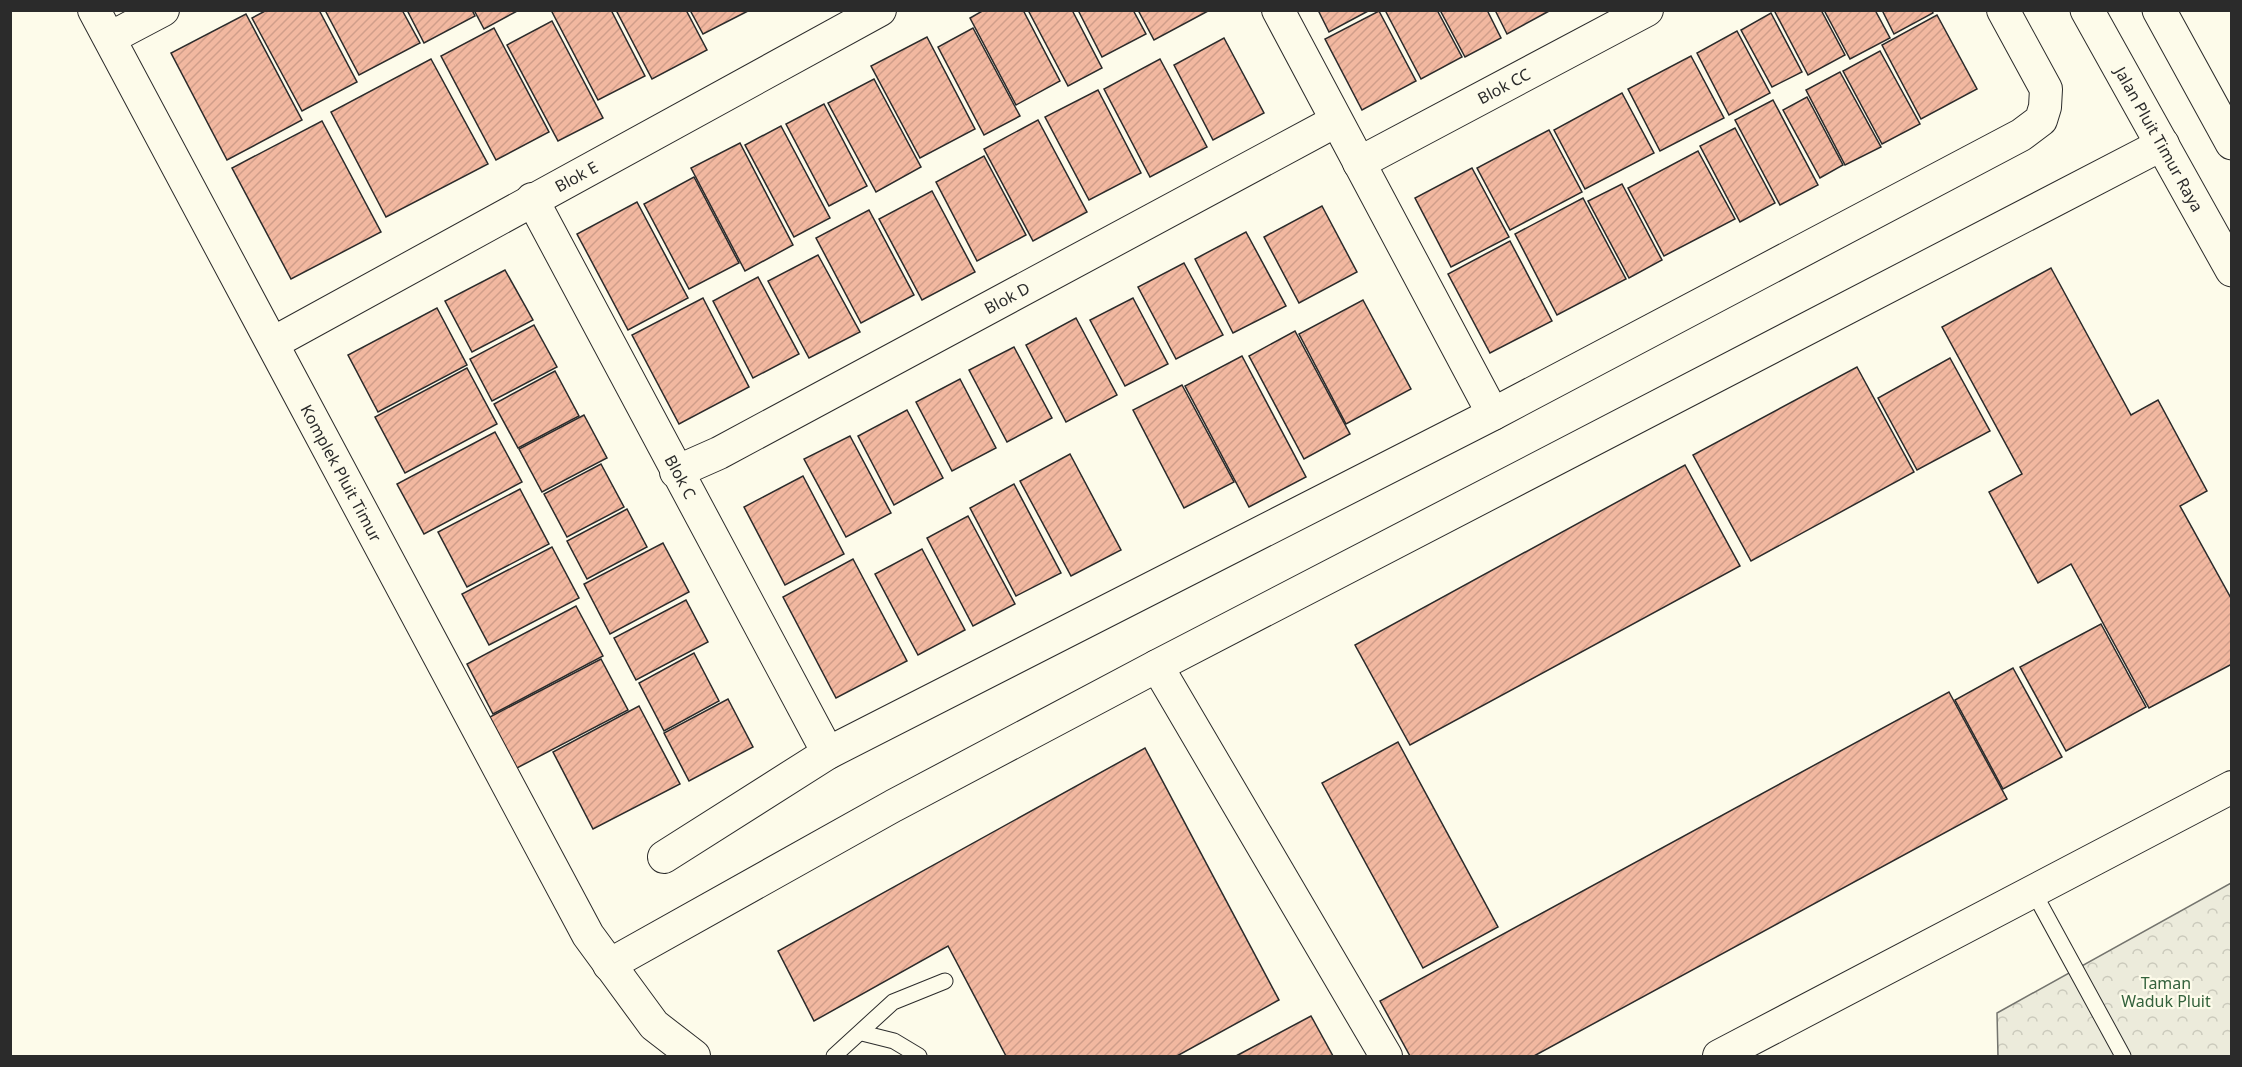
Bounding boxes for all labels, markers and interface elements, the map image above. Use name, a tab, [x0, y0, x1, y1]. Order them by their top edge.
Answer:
street label: Jalan Pluit Timur Raya	[2109, 61, 2208, 216]
street label: Blok CC	[1474, 63, 1534, 109]
street label: Blok E	[551, 156, 602, 197]
street label: Blok D	[980, 277, 1034, 319]
street label: Komplek Pluit Timur	[296, 401, 387, 546]
street label: Blok C	[660, 451, 701, 503]
park label: Taman Waduk Pluit	[2121, 972, 2211, 1012]

